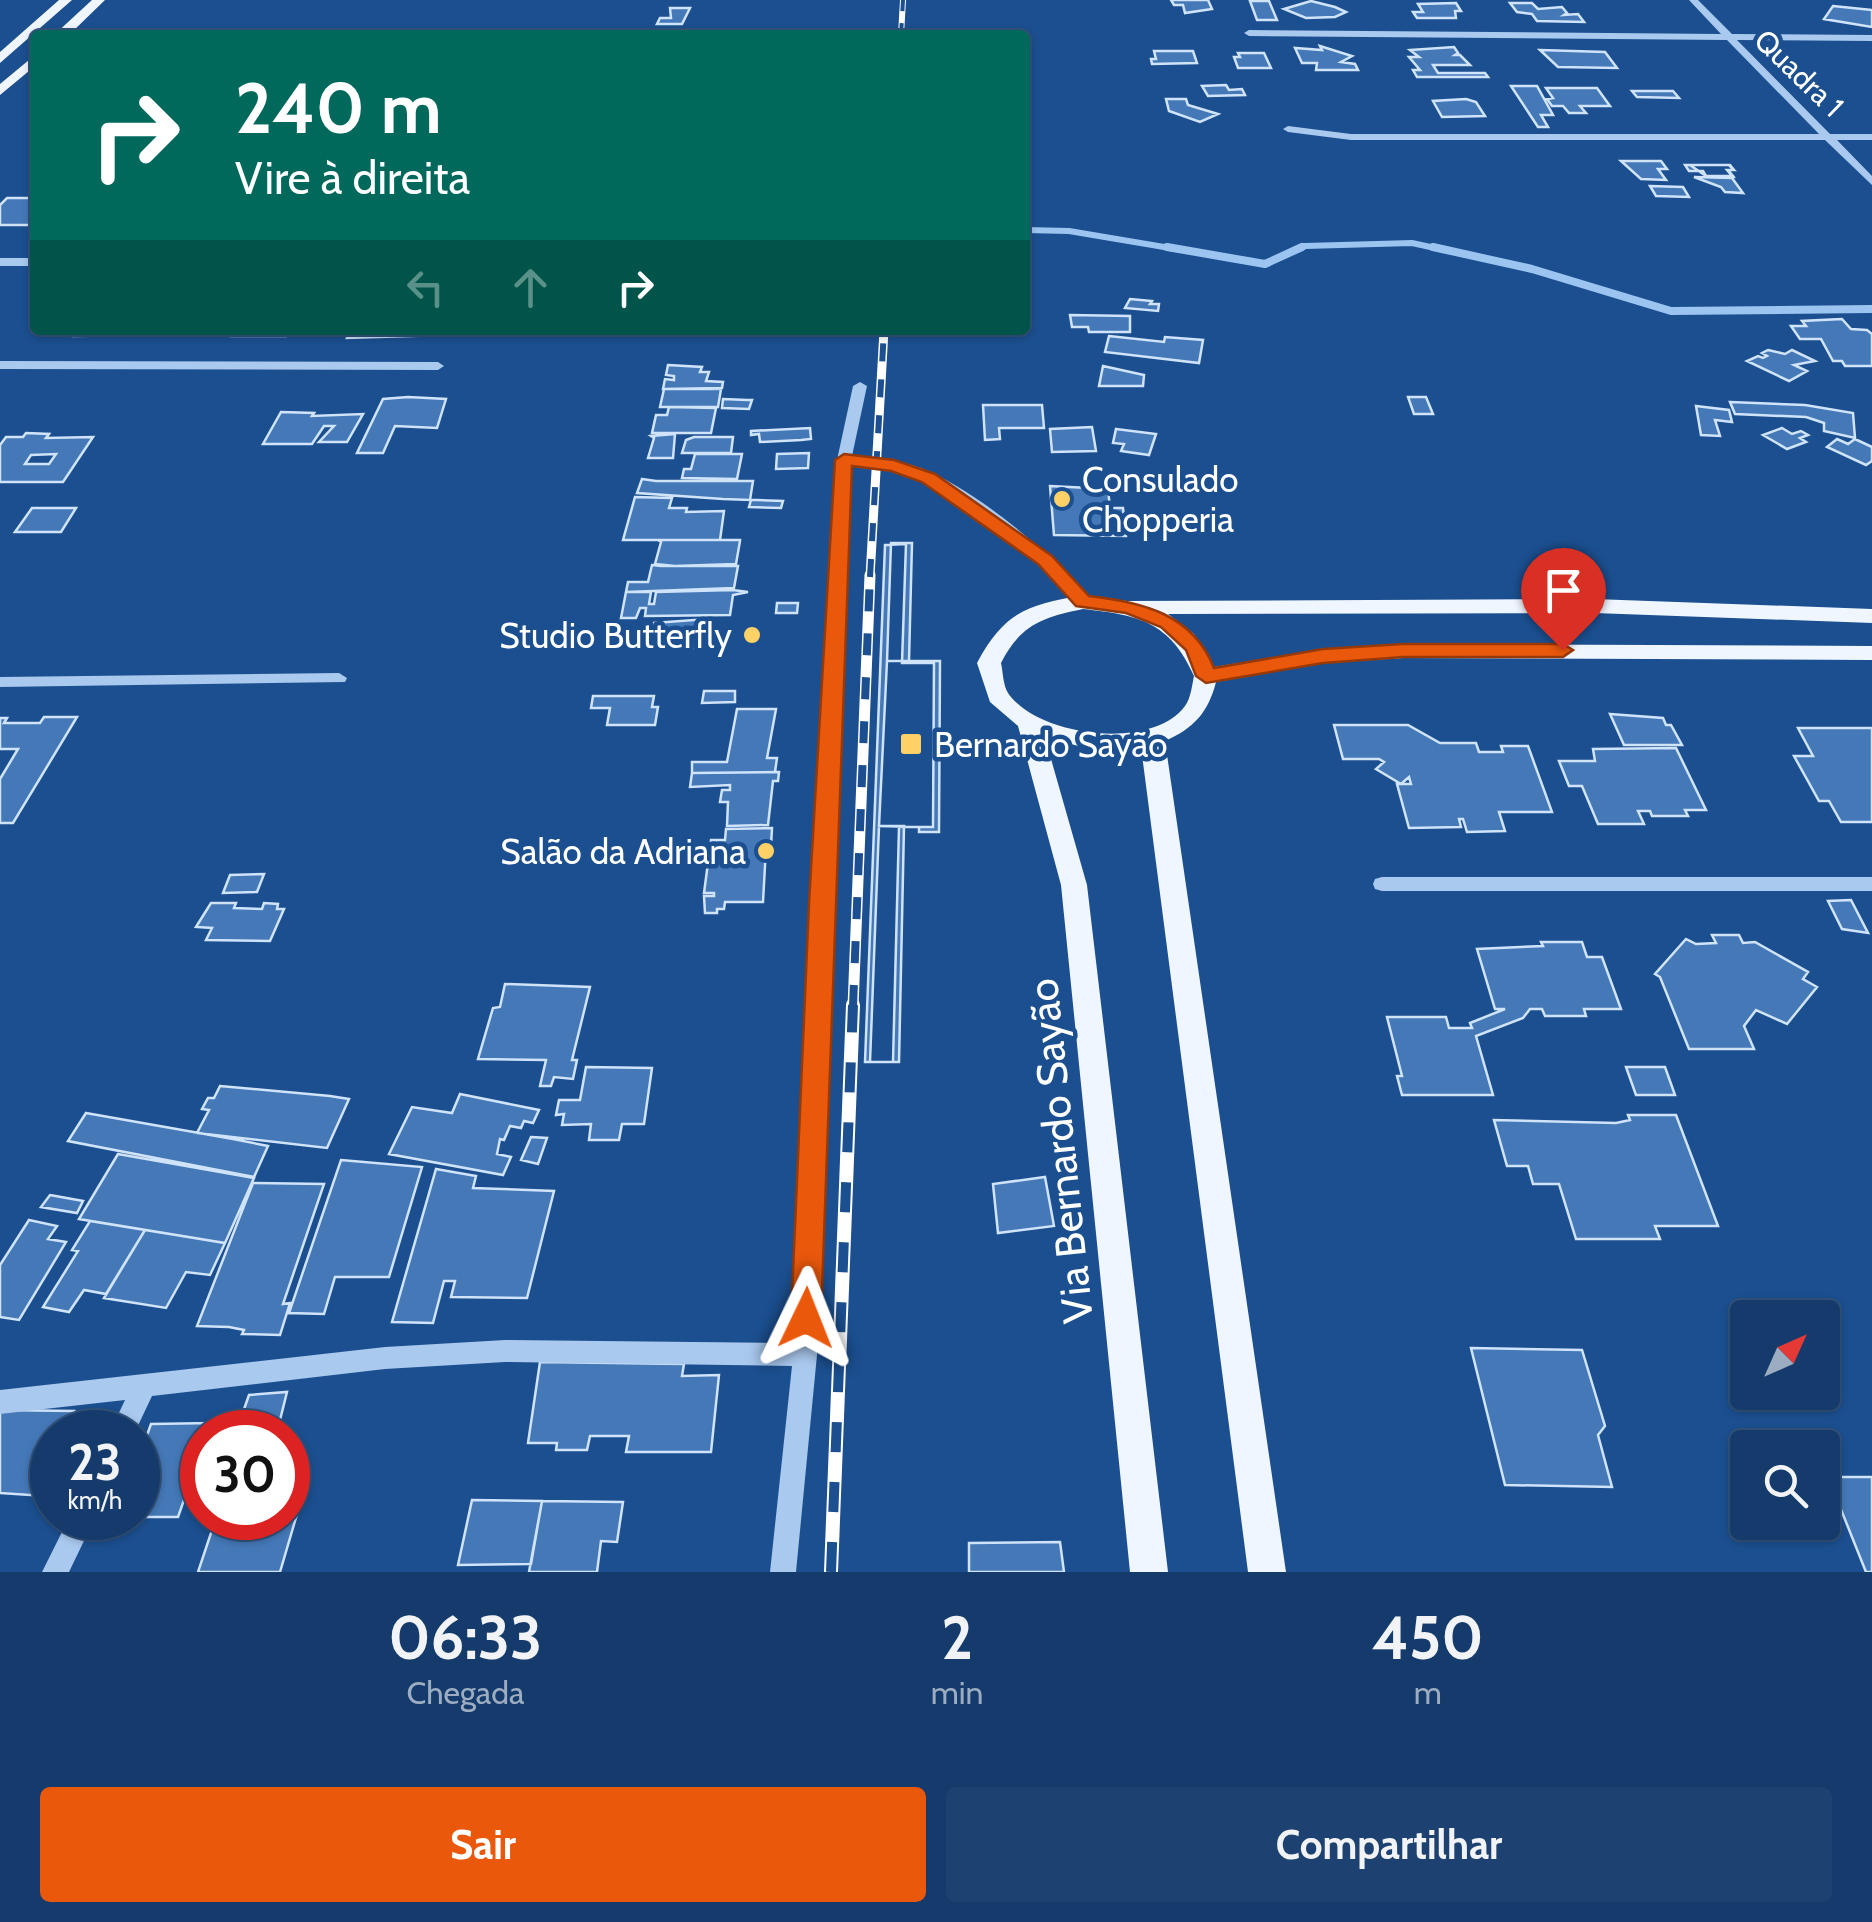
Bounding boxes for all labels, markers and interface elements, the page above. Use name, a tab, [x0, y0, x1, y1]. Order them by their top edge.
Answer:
street label: Quadra 1	[1747, 22, 1851, 124]
text: 240 m	[235, 65, 442, 151]
icon: right	[70, 70, 200, 200]
text: Vire à direita	[235, 151, 470, 205]
icon: left	[398, 260, 453, 315]
icon: ahead	[503, 260, 558, 315]
icon: right	[608, 260, 663, 315]
place label: Consulado Chopperia	[1082, 458, 1238, 541]
marker: Consulado Chopperia	[1051, 488, 1073, 510]
pin	[1521, 548, 1606, 651]
icon: arrive	[1536, 563, 1591, 618]
place label: Studio Butterfly	[499, 614, 732, 657]
marker: Studio Butterfly	[741, 624, 763, 646]
place label: Bernardo Sayão	[934, 723, 1167, 766]
marker: Bernardo Sayão	[898, 731, 924, 757]
place label: Salão da Adriana	[500, 830, 746, 873]
marker: Salão da Adriana	[755, 840, 777, 862]
street label: Via Bernardo Sayão	[1016, 976, 1104, 1326]
position arrow	[754, 1266, 858, 1370]
north arrow	[1730, 1300, 1840, 1410]
map controls	[1730, 1300, 1840, 1540]
speed limit sign: 30	[180, 1410, 310, 1540]
button: search	[1730, 1430, 1840, 1540]
text: 23	[68, 1432, 122, 1493]
text: km/h	[68, 1485, 122, 1515]
text: 06:33	[388, 1601, 542, 1674]
text: 2	[941, 1601, 973, 1674]
text: 450	[1372, 1601, 1484, 1674]
text: Chegada	[406, 1673, 524, 1712]
text: min	[931, 1673, 984, 1712]
text: m	[1414, 1673, 1442, 1712]
button: Sair	[40, 1787, 926, 1902]
button: Compartilhar	[946, 1787, 1832, 1902]

